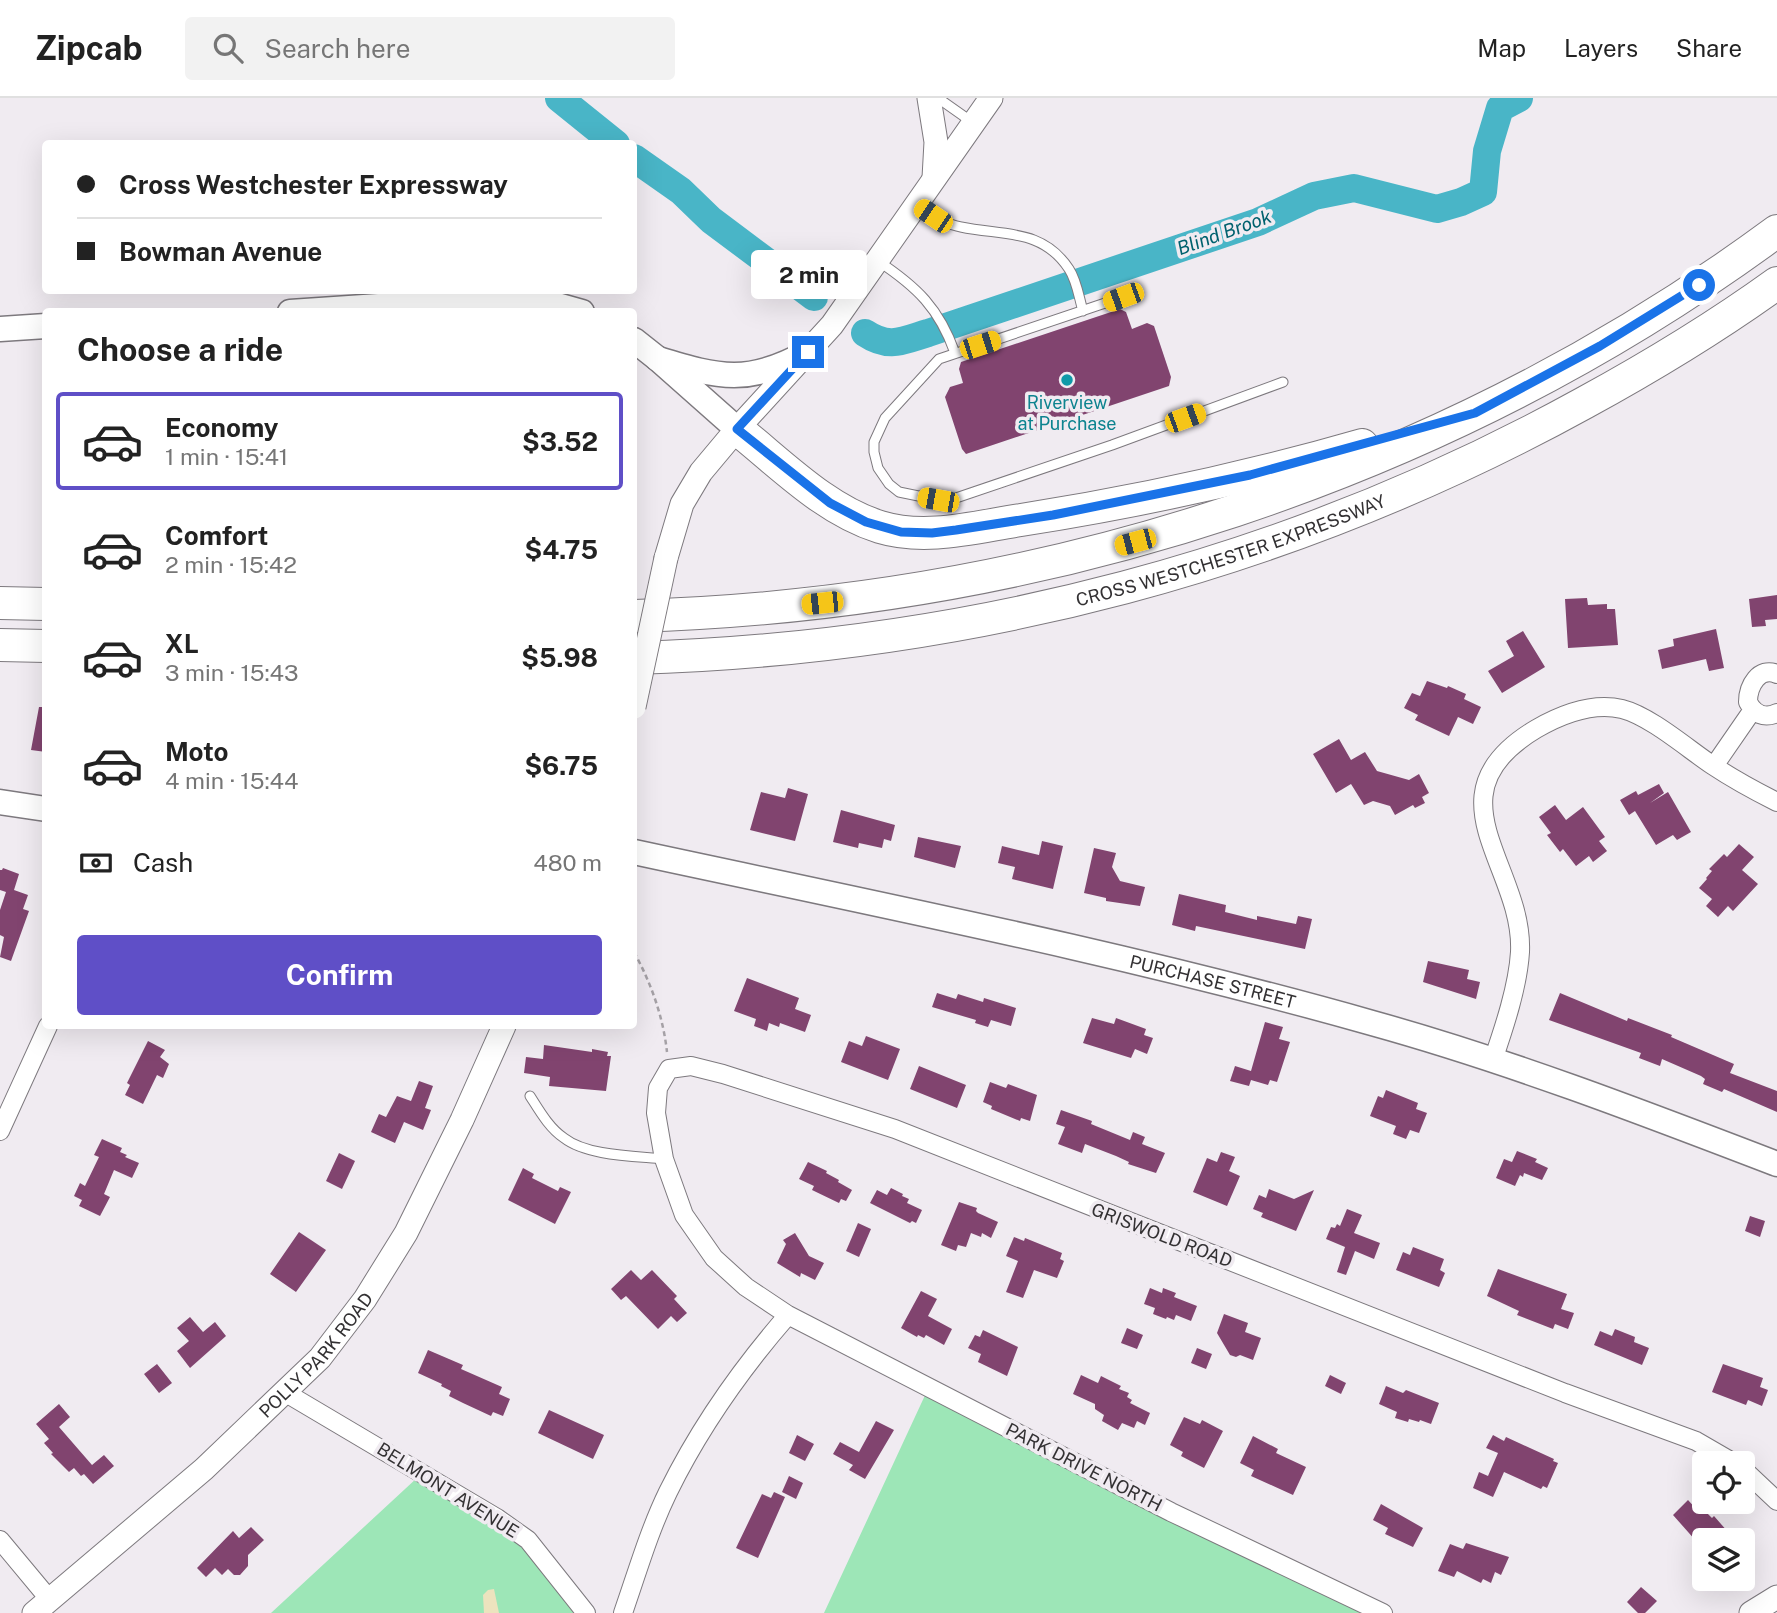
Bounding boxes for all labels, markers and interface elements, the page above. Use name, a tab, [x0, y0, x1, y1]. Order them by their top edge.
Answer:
search box	[185, 17, 675, 80]
text: Zipcab	[35, 29, 143, 67]
icon: search	[209, 29, 247, 67]
text: Search here	[265, 33, 411, 64]
text: Map	[1477, 34, 1526, 62]
text: Layers	[1564, 34, 1638, 62]
text: Share	[1676, 34, 1742, 62]
text: Cross Westchester Expressway	[119, 169, 508, 200]
car	[910, 196, 957, 236]
water label: Blind Brook	[1174, 205, 1275, 259]
text: Bowman Avenue	[119, 236, 322, 267]
callout: 2 min	[750, 250, 866, 300]
text: 2 min	[779, 261, 839, 288]
route start	[1683, 269, 1715, 301]
car	[1100, 280, 1147, 314]
car	[957, 329, 1004, 361]
text: Choose a ride	[77, 331, 283, 368]
route end	[792, 336, 824, 368]
marker: Riverview at Purchase	[1059, 372, 1075, 388]
place label: Riverview at Purchase	[1018, 392, 1116, 434]
car	[1162, 401, 1209, 435]
icon: car	[81, 410, 144, 473]
text: Economy	[165, 412, 278, 443]
text: $3.52	[522, 426, 598, 457]
text: 1 min · 15:41	[165, 443, 288, 470]
car	[916, 486, 961, 514]
street label: CROSS WESTCHESTER EXPRESSWAY	[1074, 490, 1388, 610]
icon: car	[81, 518, 144, 581]
text: Comfort	[165, 520, 268, 551]
car	[1112, 526, 1159, 558]
text: $4.75	[525, 534, 598, 565]
text: 2 min · 15:42	[165, 551, 297, 578]
car	[801, 590, 844, 616]
icon: car	[81, 626, 144, 689]
text: XL	[165, 628, 199, 659]
text: $5.98	[521, 642, 598, 673]
text: 3 min · 15:43	[165, 659, 298, 686]
icon: car	[81, 734, 144, 797]
text: Moto	[165, 736, 228, 767]
text: $6.75	[524, 750, 598, 781]
text: 4 min · 15:44	[165, 767, 298, 794]
icon: cash	[77, 844, 115, 882]
text: Cash	[133, 847, 193, 878]
text: 480 m	[533, 849, 602, 876]
button: Confirm	[77, 935, 602, 1015]
street label: PURCHASE STREET	[1128, 950, 1298, 1012]
street label: GRISWOLD ROAD	[1089, 1198, 1235, 1272]
street label: POLLY PARK ROAD	[254, 1288, 377, 1421]
street label: PARK DRIVE NORTH	[1002, 1418, 1166, 1516]
street label: BELMONT AVENUE	[373, 1438, 523, 1542]
map controls	[1692, 1451, 1755, 1591]
button: locate	[1692, 1451, 1755, 1514]
button: layers	[1692, 1528, 1755, 1591]

